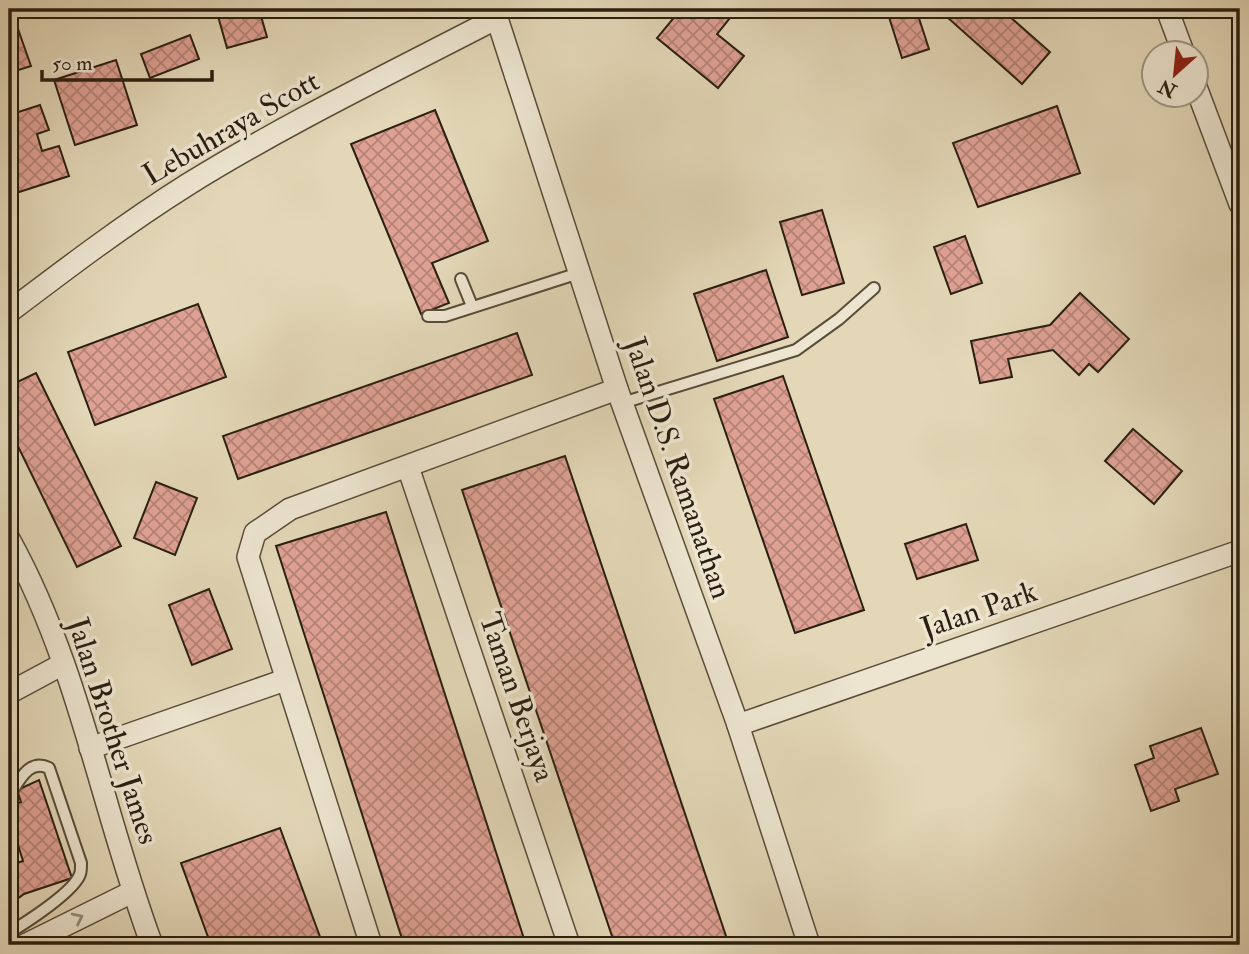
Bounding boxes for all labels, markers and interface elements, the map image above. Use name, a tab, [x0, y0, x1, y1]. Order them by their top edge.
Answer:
scale bar	[42, 38, 212, 82]
north arrow	[1140, 38, 1210, 108]
text: 50 m	[52, 50, 93, 77]
street label: Lebuhraya Scott	[136, 62, 326, 193]
text: N	[1154, 73, 1182, 103]
street label: Jalan D.S. Ramanathan	[616, 332, 740, 604]
street label: Jalan Park	[915, 573, 1042, 647]
street label: Taman Berjaya	[471, 608, 563, 787]
street label: Jalan Brother James	[59, 612, 167, 849]
one-way arrow	[71, 912, 83, 926]

